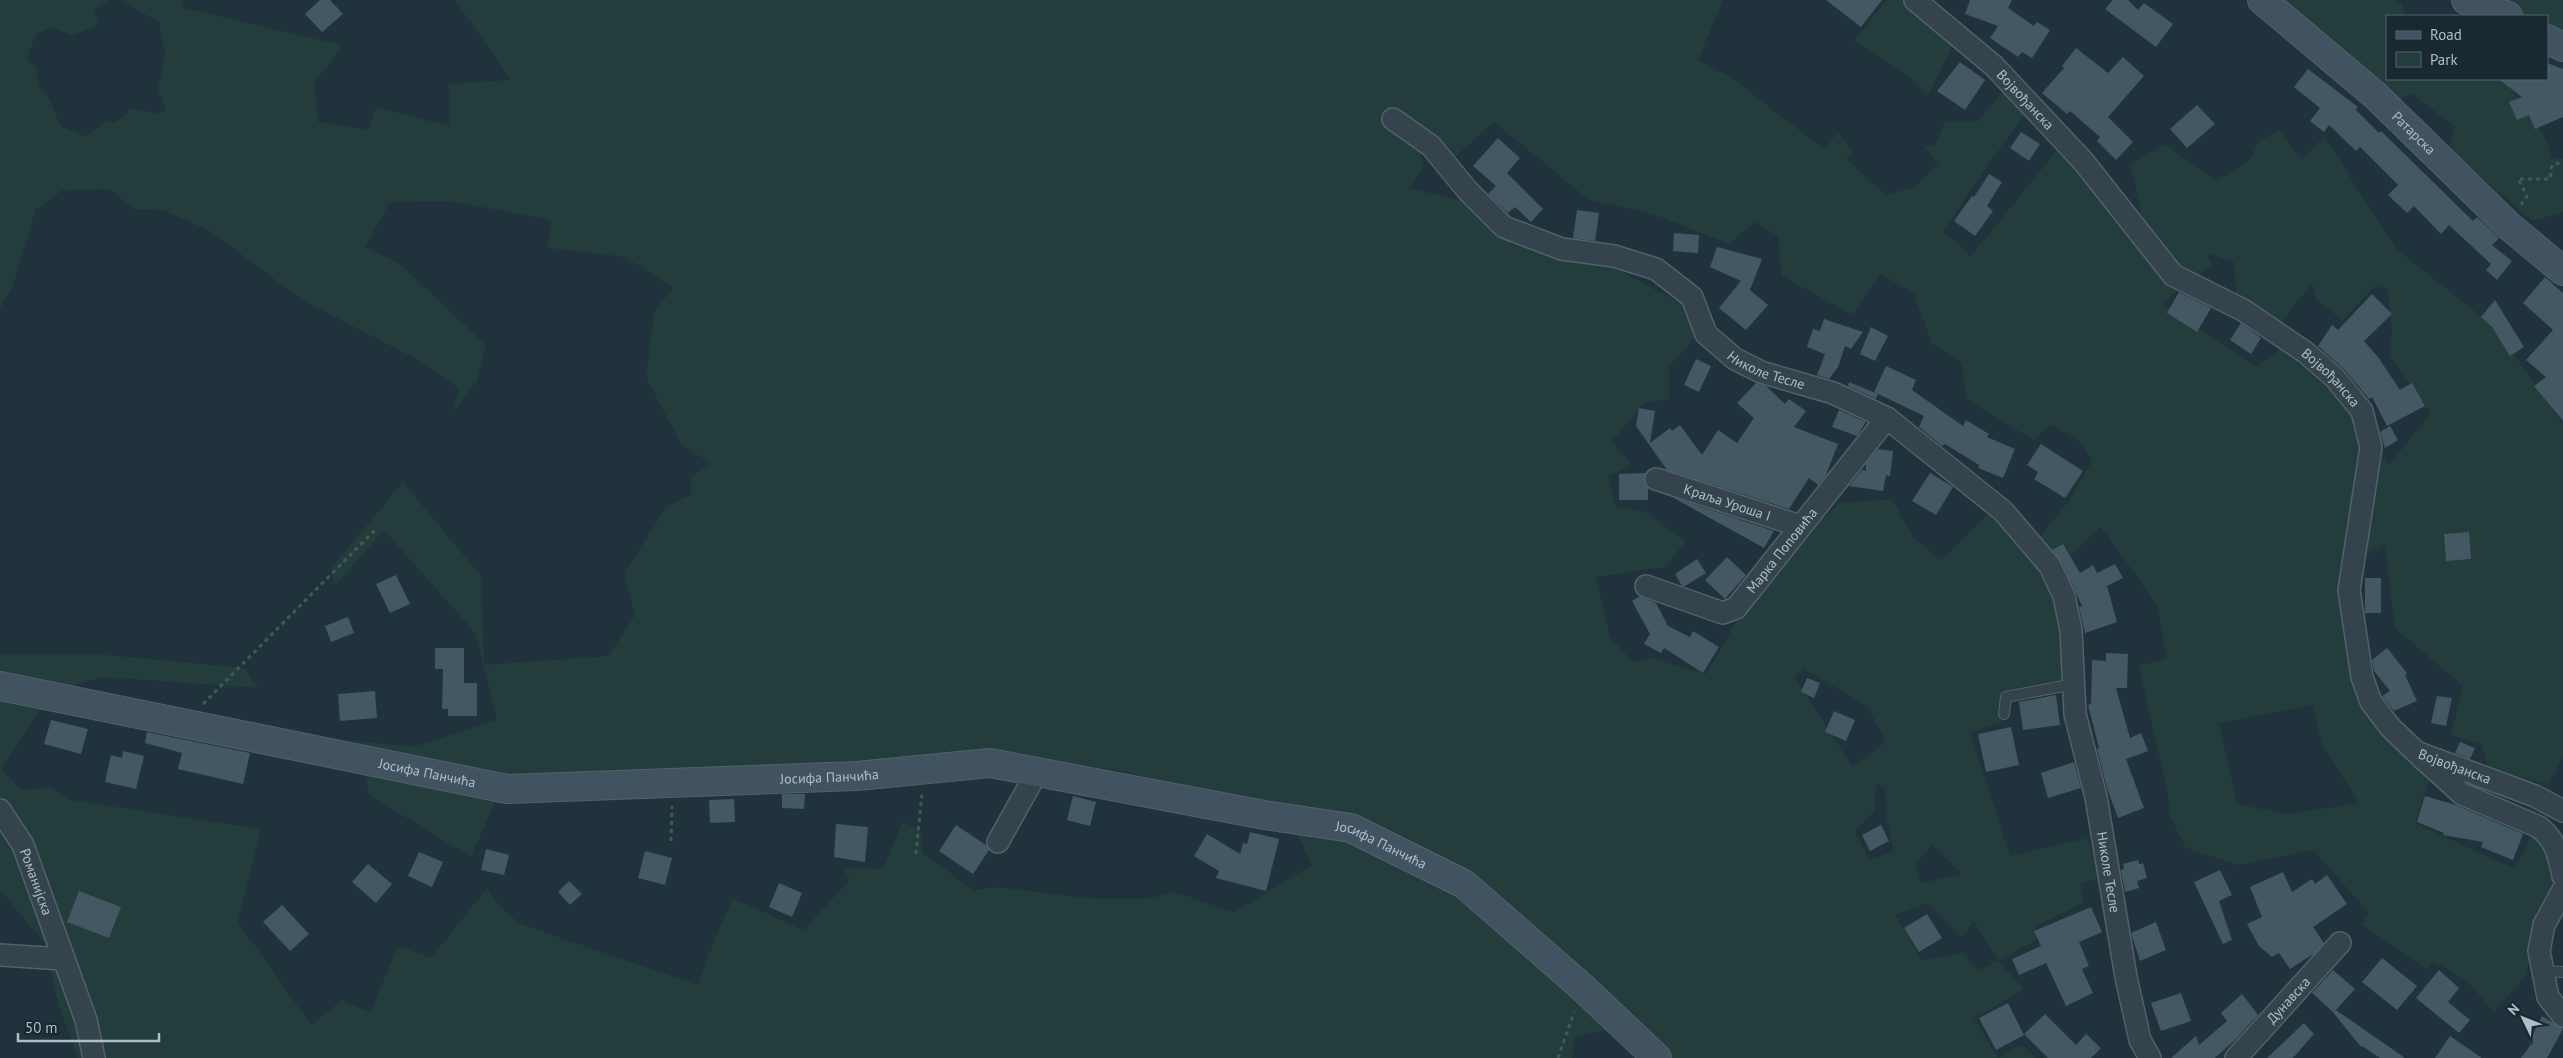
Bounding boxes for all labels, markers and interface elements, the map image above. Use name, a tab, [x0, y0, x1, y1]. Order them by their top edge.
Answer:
legend	[2386, 15, 2548, 80]
text: Road	[2430, 25, 2462, 44]
text: Park	[2430, 50, 2458, 69]
street label: Војвођанска	[1993, 66, 2058, 134]
street label: Ратарска	[2388, 108, 2440, 159]
street label: Војвођанска	[2298, 344, 2364, 411]
street label: Николе Тесле	[1723, 347, 1807, 393]
street label: Краља Уроша I	[1681, 480, 1773, 525]
street label: Марка Поповића	[1742, 504, 1821, 597]
street label: Војвођанска	[2416, 745, 2494, 788]
street label: Јосифа Панчића	[376, 754, 477, 791]
street label: Јосифа Панчића	[779, 765, 880, 788]
street label: Јосифа Панчића	[1333, 817, 1430, 873]
street label: Николе Тесле	[2093, 830, 2124, 914]
street label: Романијска	[16, 846, 57, 918]
street label: Дунавска	[2263, 973, 2314, 1027]
north arrow	[2498, 993, 2548, 1043]
text: N	[2504, 1000, 2523, 1019]
scale bar	[18, 1010, 159, 1042]
text: 50 m	[25, 1018, 58, 1037]

